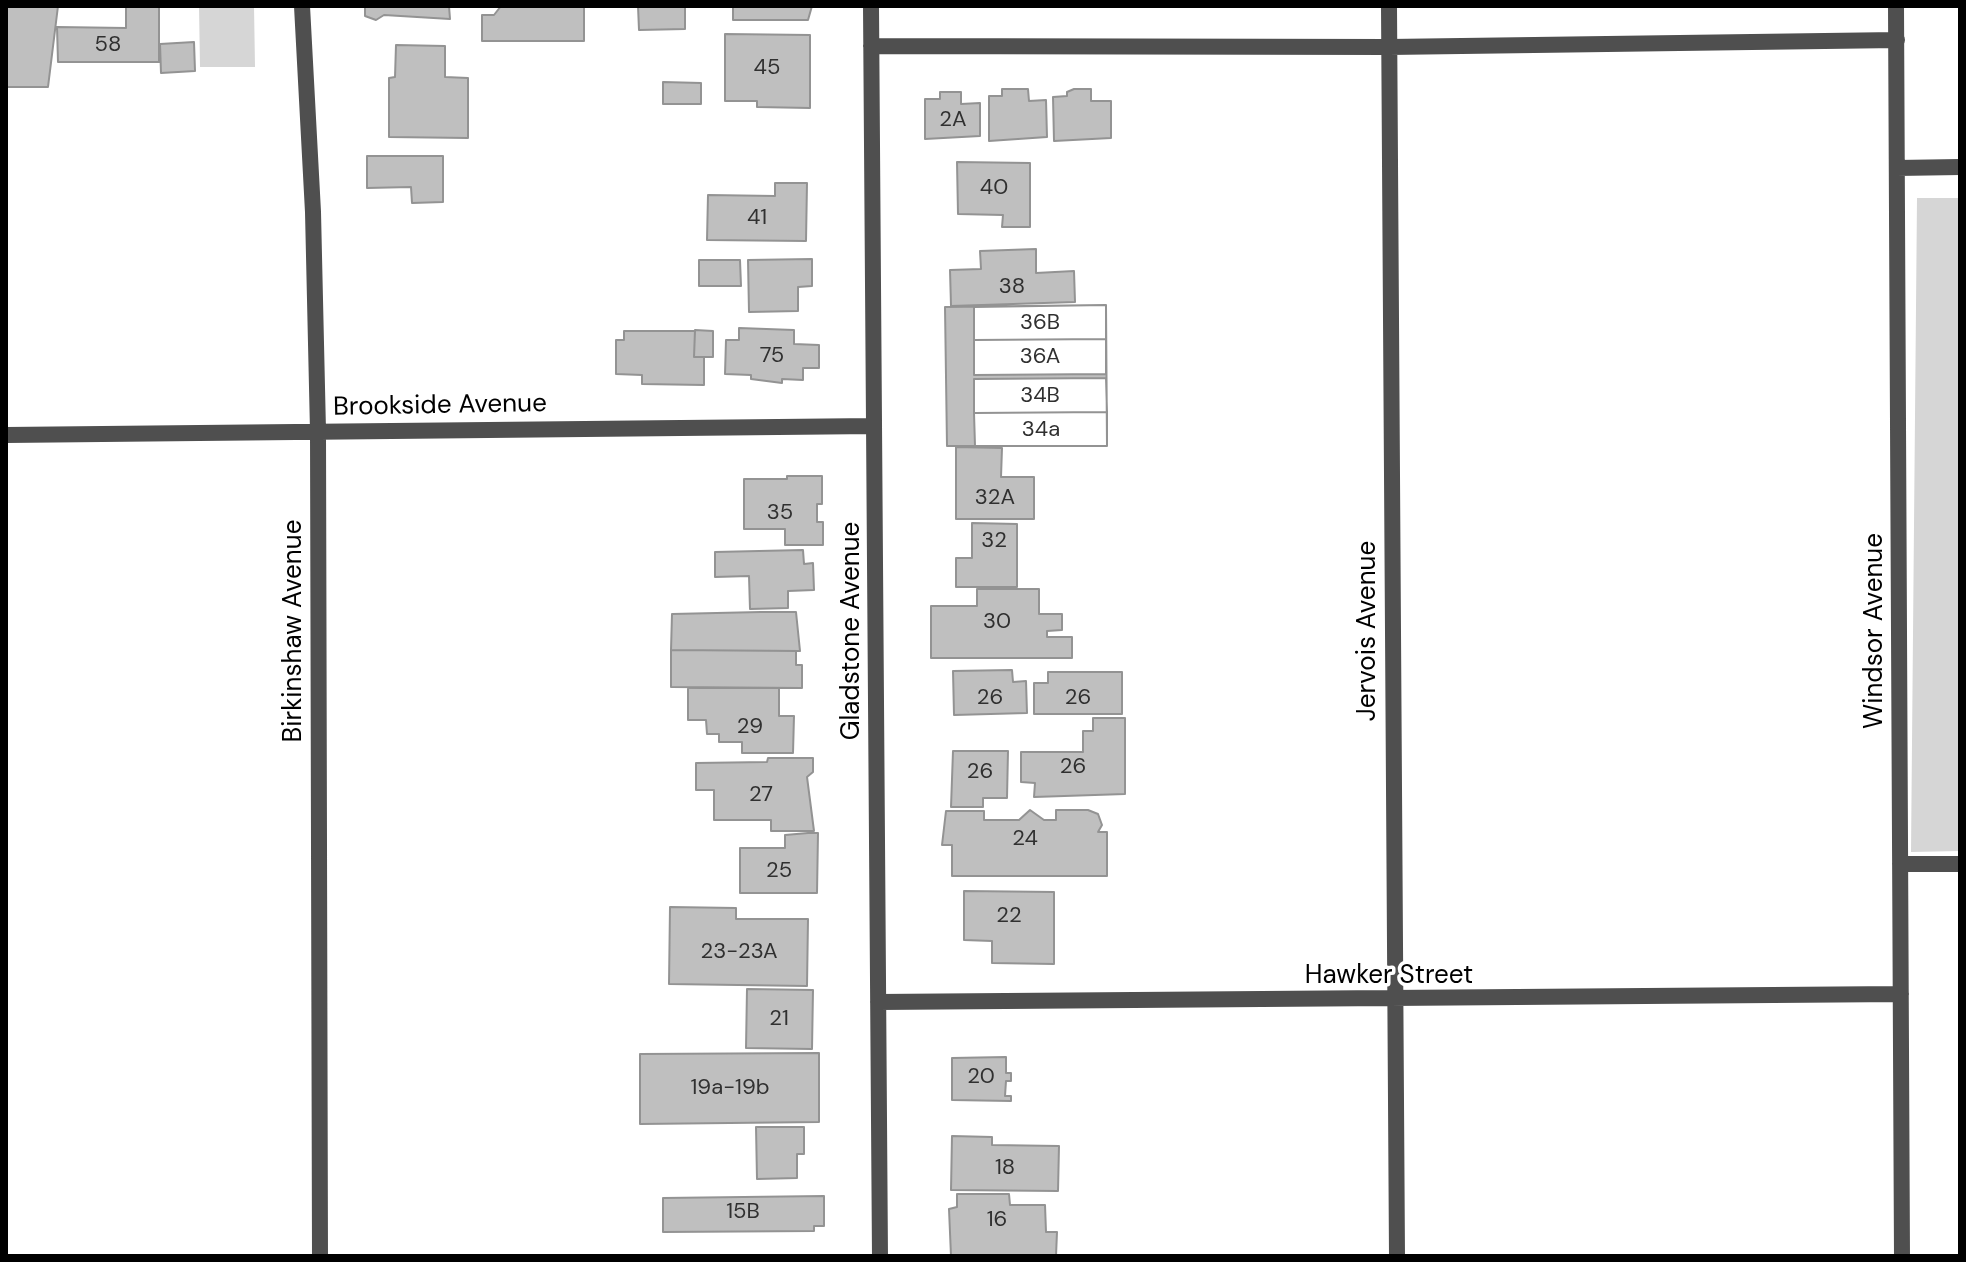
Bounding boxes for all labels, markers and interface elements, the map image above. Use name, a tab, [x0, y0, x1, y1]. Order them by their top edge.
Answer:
house number: 58	[95, 32, 121, 58]
house number: 45	[754, 55, 780, 81]
house number: 2A	[939, 107, 967, 133]
house number: 40	[980, 175, 1008, 201]
house number: 41	[747, 205, 767, 231]
house number: 38	[999, 274, 1025, 300]
house number: 36B	[1020, 310, 1060, 336]
house number: 75	[760, 343, 784, 369]
house number: 36A	[1020, 344, 1060, 370]
house number: 34B	[1020, 383, 1060, 409]
street label: Brookside Avenue	[333, 389, 547, 423]
house number: 34a	[1022, 417, 1060, 443]
house number: 32A	[975, 485, 1015, 511]
house number: 35	[767, 500, 793, 526]
street label: Birkinshaw Avenue	[278, 520, 310, 742]
street label: Gladstone Avenue	[836, 522, 868, 740]
house number: 32	[981, 528, 1007, 554]
street label: Windsor Avenue	[1859, 533, 1891, 729]
street label: Jervois Avenue	[1352, 541, 1384, 721]
house number: 30	[983, 609, 1011, 635]
house number: 26	[977, 685, 1003, 711]
house number: 26	[1065, 685, 1091, 711]
house number: 29	[737, 714, 763, 740]
house number: 26	[1060, 754, 1086, 780]
house number: 26	[967, 759, 993, 785]
house number: 27	[749, 782, 773, 808]
house number: 24	[1012, 826, 1038, 852]
house number: 25	[766, 858, 792, 884]
house number: 22	[996, 903, 1022, 929]
house number: 23-23A	[701, 939, 777, 965]
street label: Hawker Street	[1305, 960, 1473, 992]
house number: 21	[769, 1006, 789, 1032]
house number: 20	[967, 1064, 995, 1090]
house number: 19a-19b	[690, 1075, 770, 1101]
house number: 18	[995, 1155, 1015, 1181]
house number: 15B	[726, 1199, 760, 1225]
house number: 16	[987, 1207, 1007, 1233]

